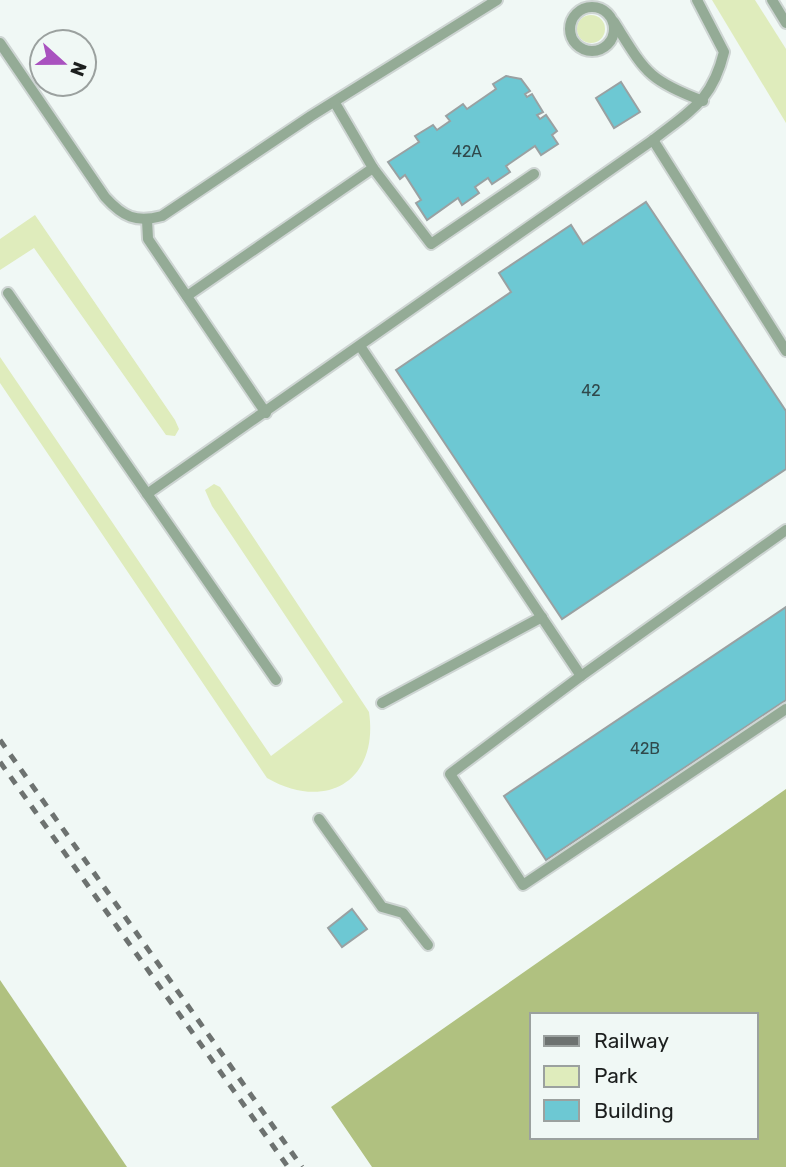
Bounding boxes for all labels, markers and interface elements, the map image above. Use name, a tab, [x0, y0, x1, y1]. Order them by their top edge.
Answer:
north arrow	[28, 28, 98, 98]
text: N	[65, 58, 92, 79]
house number: 42A	[452, 142, 482, 161]
house number: 42	[581, 381, 601, 400]
house number: 42B	[630, 739, 660, 758]
legend	[530, 1013, 758, 1139]
text: Railway	[594, 1028, 669, 1053]
text: Park	[594, 1063, 638, 1088]
text: Building	[594, 1098, 674, 1123]

